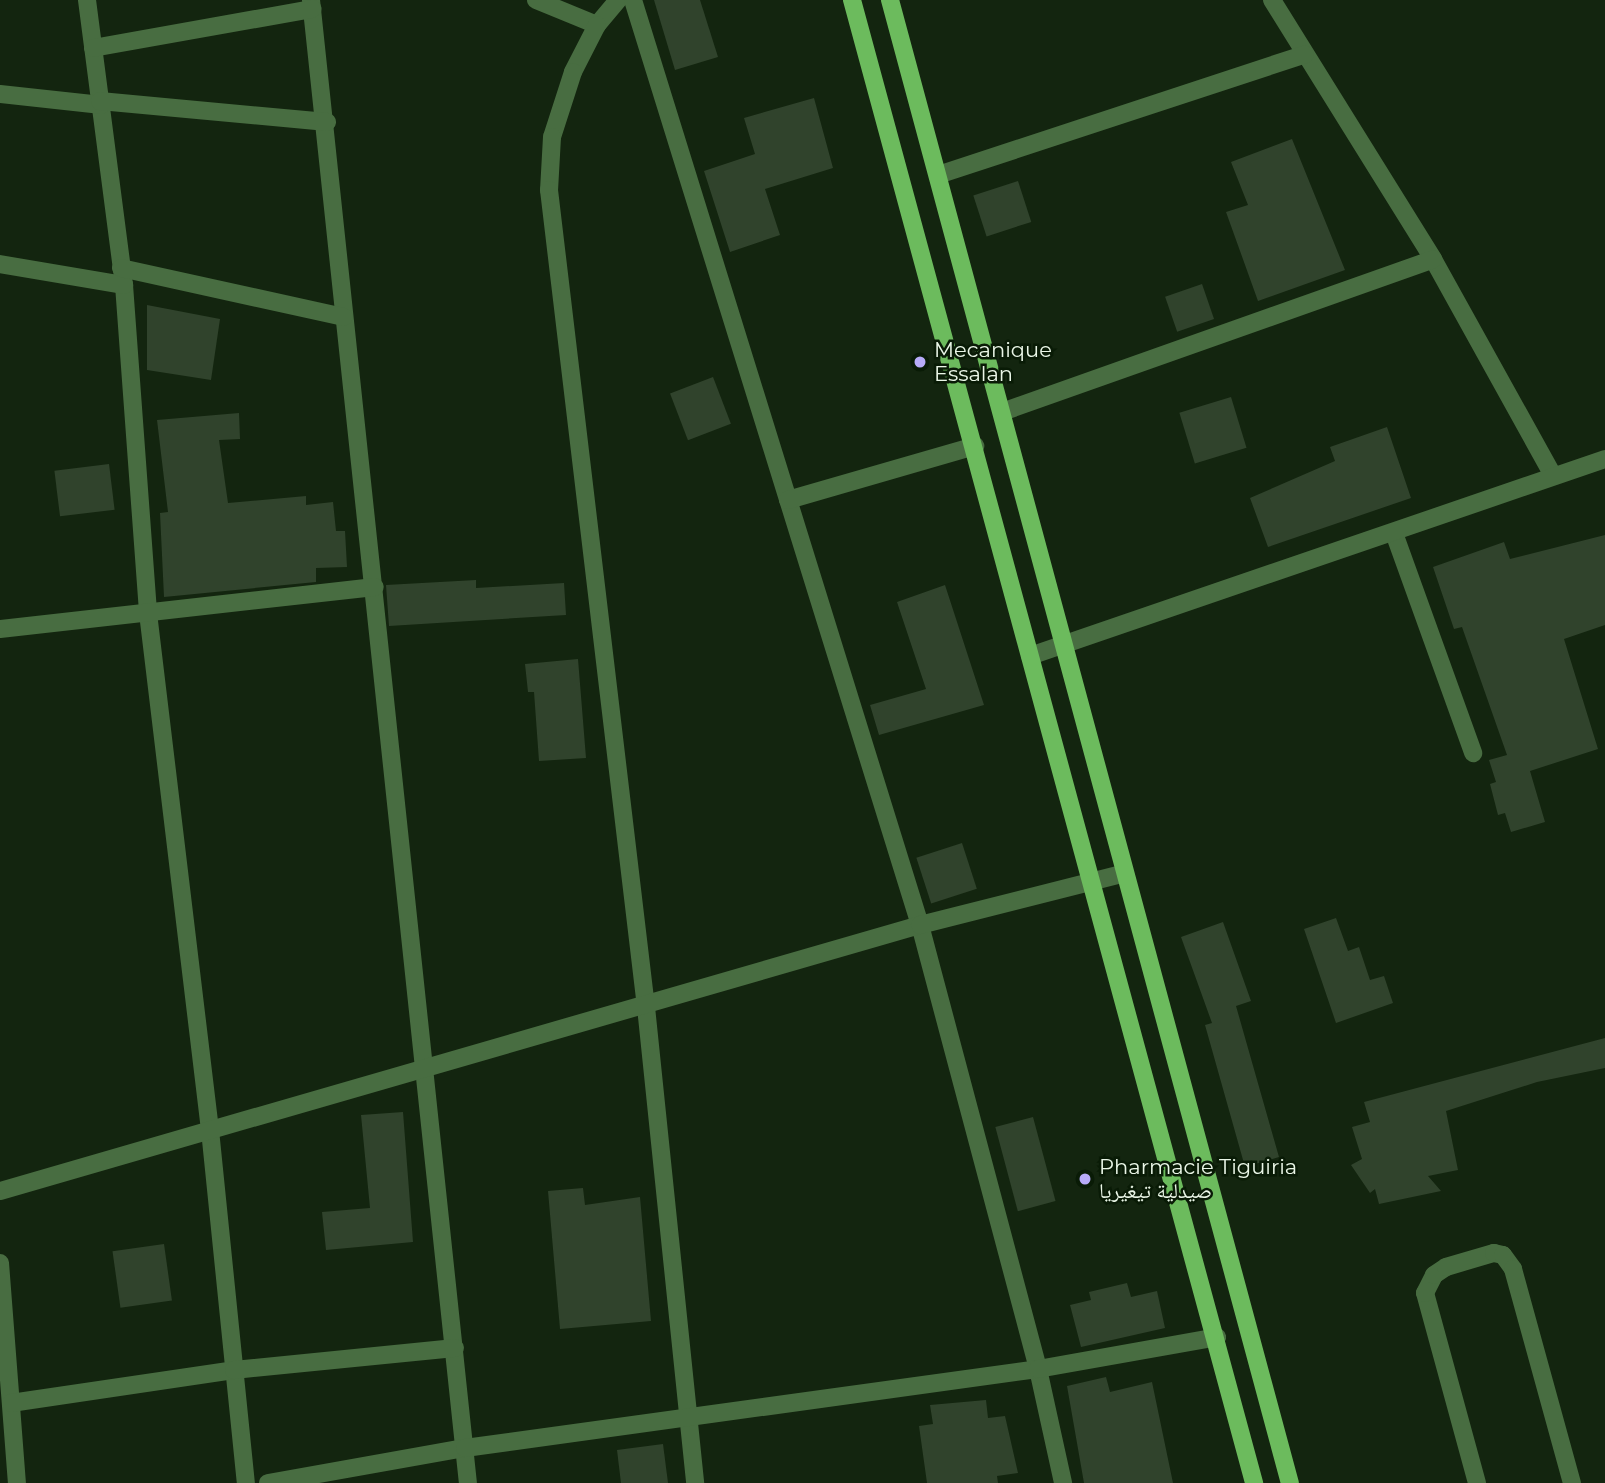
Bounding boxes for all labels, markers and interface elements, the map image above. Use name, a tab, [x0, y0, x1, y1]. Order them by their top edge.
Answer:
place label: Mecanique Essalan	[934, 337, 1052, 387]
marker: Mecanique Essalan	[912, 354, 928, 370]
place label: Pharmacie Tiguiria صيدلية تيغيريا	[1099, 1154, 1297, 1204]
marker: Pharmacie Tiguiria صيدلية تيغيريا	[1077, 1171, 1093, 1187]

